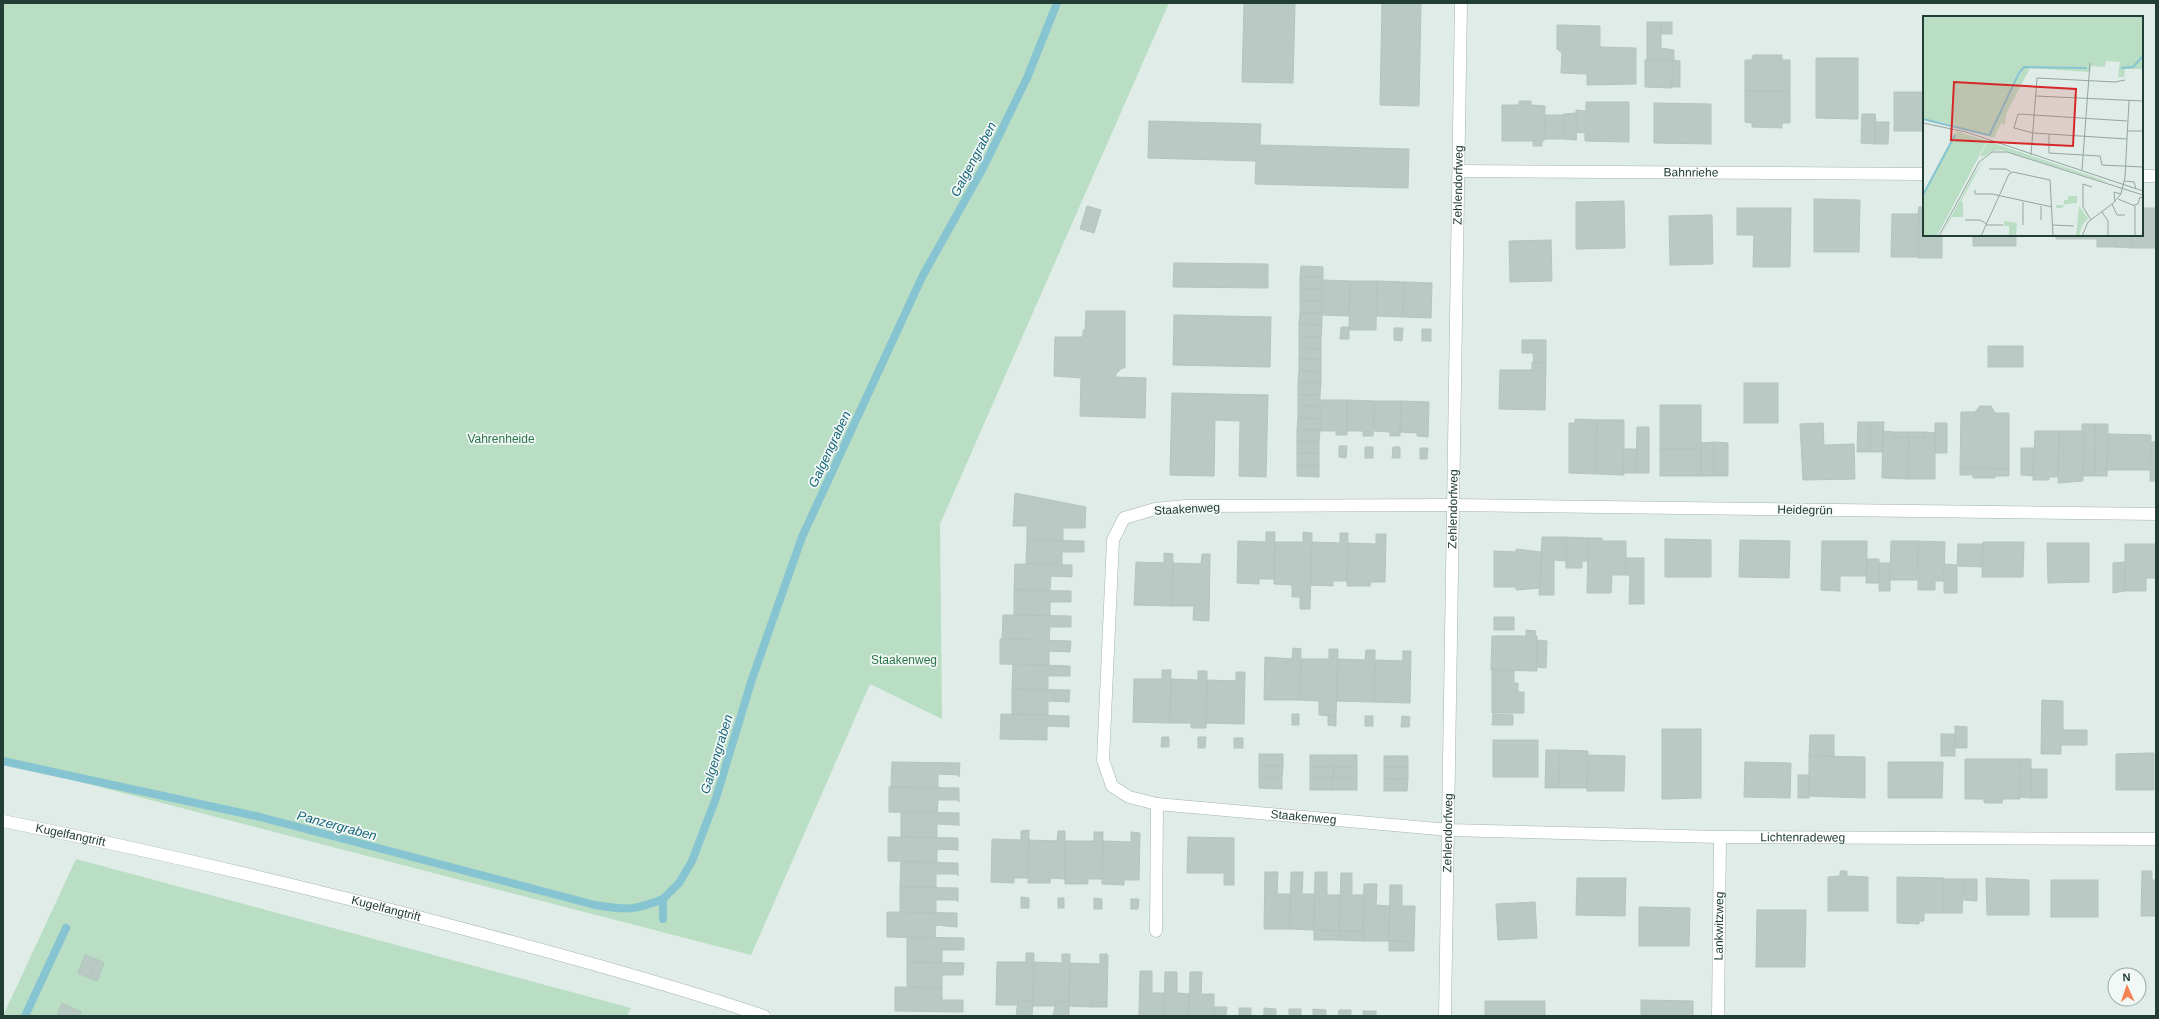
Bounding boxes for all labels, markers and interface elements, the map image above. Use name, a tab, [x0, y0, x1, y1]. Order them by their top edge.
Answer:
inset map	[1923, 16, 2143, 236]
water label: Galgengraben	[947, 119, 999, 199]
street label: Zehlendorfweg	[1450, 145, 1466, 225]
street label: Bahnriehe	[1664, 165, 1719, 180]
water label: Galgengraben	[805, 409, 854, 490]
park label: Vahrenheide	[467, 432, 535, 446]
street label: Zehlendorfweg	[1445, 469, 1461, 549]
street label: Staakenweg	[1154, 500, 1220, 518]
street label: Heidegrün	[1777, 503, 1833, 517]
park label: Staakenweg	[871, 653, 937, 667]
water label: Galgengraben	[697, 713, 736, 796]
street label: Zehlendorfweg	[1440, 793, 1456, 873]
street label: Staakenweg	[1270, 807, 1337, 827]
water label: Panzergraben	[295, 808, 378, 843]
street label: Kugelfangtrift	[34, 821, 107, 849]
street label: Lichtenradeweg	[1760, 830, 1845, 845]
street label: Lankwitzweg	[1712, 892, 1726, 960]
street label: Kugelfangtrift	[350, 893, 423, 924]
north arrow	[2107, 967, 2147, 1007]
text: N	[2122, 971, 2131, 983]

